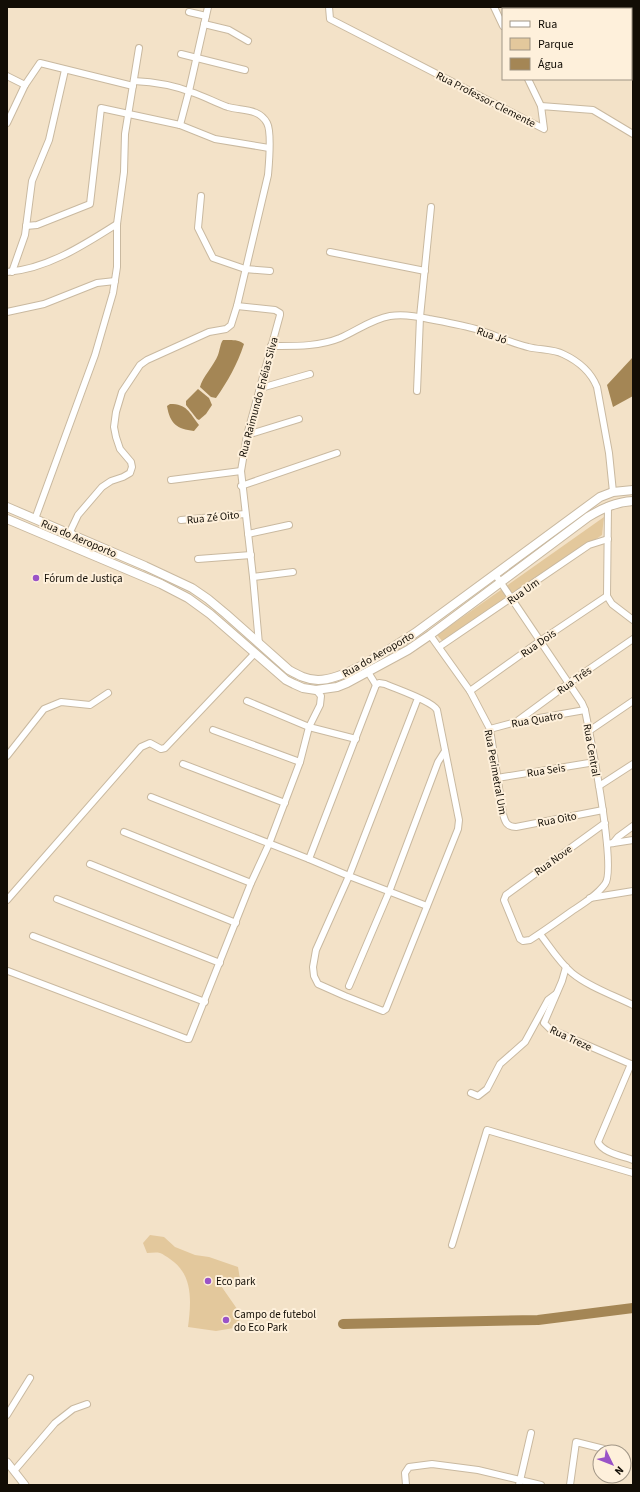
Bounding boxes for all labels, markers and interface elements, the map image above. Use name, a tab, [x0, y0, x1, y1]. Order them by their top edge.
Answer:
legend	[502, 8, 632, 80]
text: Rua	[538, 16, 557, 33]
text: Parque	[538, 36, 574, 53]
text: Água	[538, 56, 563, 73]
street label: Rua Professor Clemente	[433, 68, 539, 131]
street label: Rua Jó	[475, 323, 509, 348]
street label: Rua Raimundo Enéias Silva	[235, 335, 282, 459]
street label: Rua Zé Oito	[186, 507, 240, 528]
street label: Rua do Aeroporto	[39, 516, 119, 561]
place label: Fórum de Justiça	[44, 571, 123, 586]
marker: Fórum de Justiça	[31, 573, 41, 583]
street label: Rua Um	[504, 575, 542, 608]
street label: Rua Dois	[518, 626, 559, 661]
street label: Rua do Aeroporto	[340, 628, 417, 681]
street label: Rua Três	[554, 663, 595, 698]
street label: Rua Quatro	[510, 708, 564, 731]
street label: Rua Central	[579, 723, 604, 778]
street label: Rua Perimetral Um	[481, 728, 510, 816]
street label: Rua Seis	[526, 760, 567, 781]
street label: Rua Oito	[536, 808, 578, 831]
street label: Rua Nove	[531, 841, 576, 879]
street label: Rua Treze	[547, 1022, 595, 1055]
place label: Eco park	[216, 1274, 256, 1289]
marker: Eco park	[203, 1276, 213, 1286]
place label: Campo de futebol do Eco Park	[234, 1307, 316, 1335]
marker: Campo de futebol do Eco Park	[221, 1315, 231, 1325]
north arrow	[592, 1444, 632, 1484]
text: N	[611, 1463, 627, 1478]

